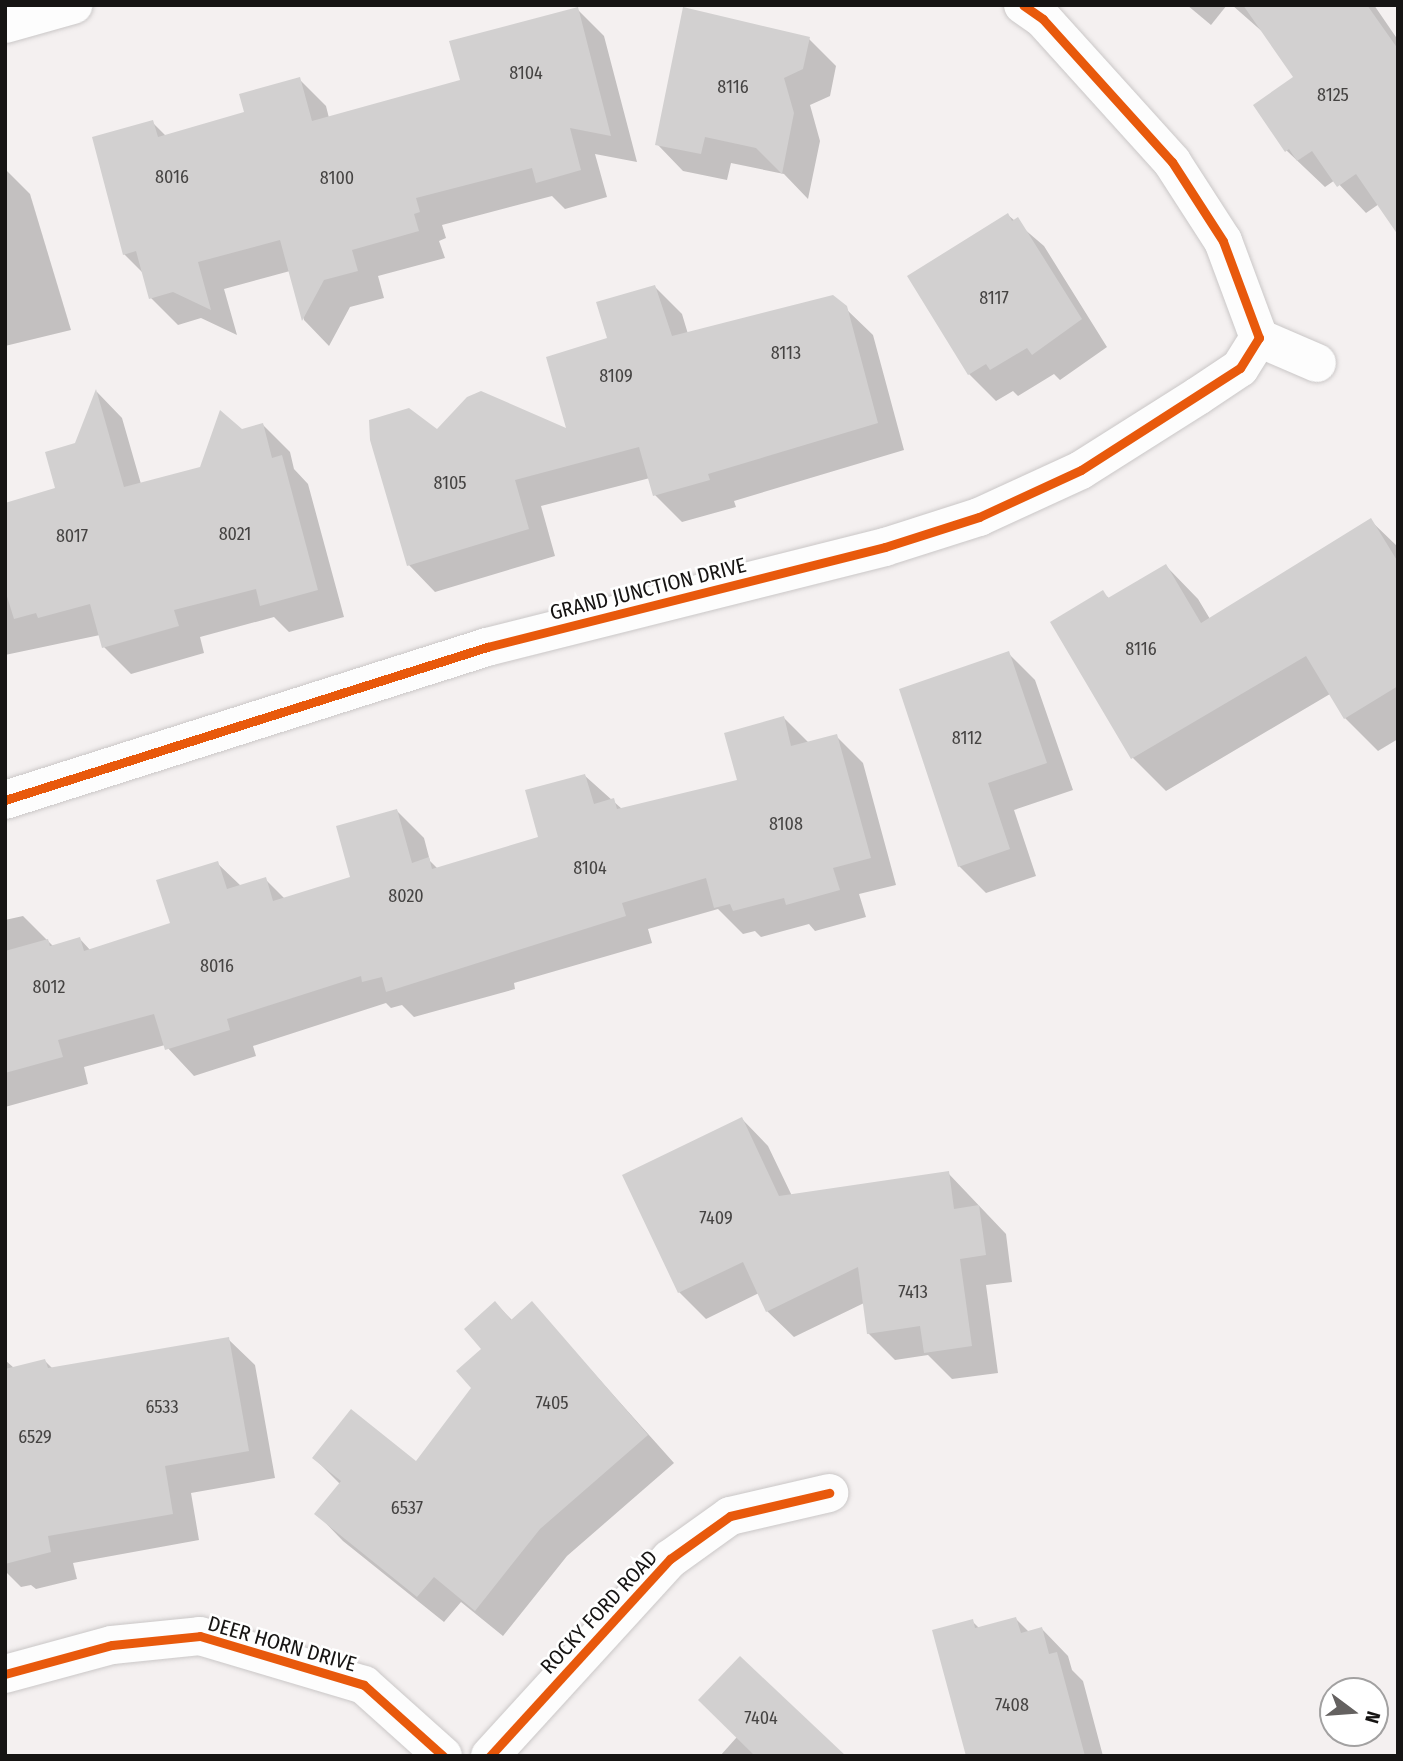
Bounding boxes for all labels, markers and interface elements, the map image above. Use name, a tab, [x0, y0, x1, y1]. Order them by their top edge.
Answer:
house number: 8104	[509, 62, 543, 84]
house number: 8116	[717, 76, 749, 98]
house number: 8125	[1317, 84, 1349, 106]
house number: 8016	[155, 166, 189, 188]
house number: 8100	[320, 167, 354, 189]
house number: 8117	[979, 287, 1009, 309]
house number: 8113	[771, 342, 801, 364]
house number: 8109	[599, 365, 633, 387]
house number: 8105	[433, 472, 467, 494]
house number: 8021	[219, 523, 251, 545]
house number: 8017	[56, 525, 88, 547]
street label: GRAND JUNCTION DRIVE	[547, 552, 749, 626]
house number: 8116	[1125, 638, 1157, 660]
house number: 8112	[952, 727, 982, 749]
house number: 8108	[769, 813, 803, 835]
house number: 8104	[573, 857, 607, 879]
house number: 8020	[388, 885, 424, 907]
house number: 8016	[200, 955, 234, 977]
house number: 8012	[33, 976, 65, 998]
house number: 7409	[699, 1207, 733, 1229]
house number: 7413	[898, 1281, 928, 1303]
house number: 7405	[535, 1392, 569, 1414]
house number: 6533	[145, 1396, 179, 1418]
house number: 6529	[18, 1426, 52, 1448]
house number: 6537	[391, 1497, 423, 1519]
street label: ROCKY FORD ROAD	[535, 1545, 663, 1679]
street label: DEER HORN DRIVE	[205, 1611, 359, 1677]
north arrow	[1319, 1677, 1389, 1747]
house number: 7408	[995, 1694, 1029, 1716]
house number: 7404	[744, 1707, 778, 1729]
text: N	[1360, 1709, 1385, 1726]

